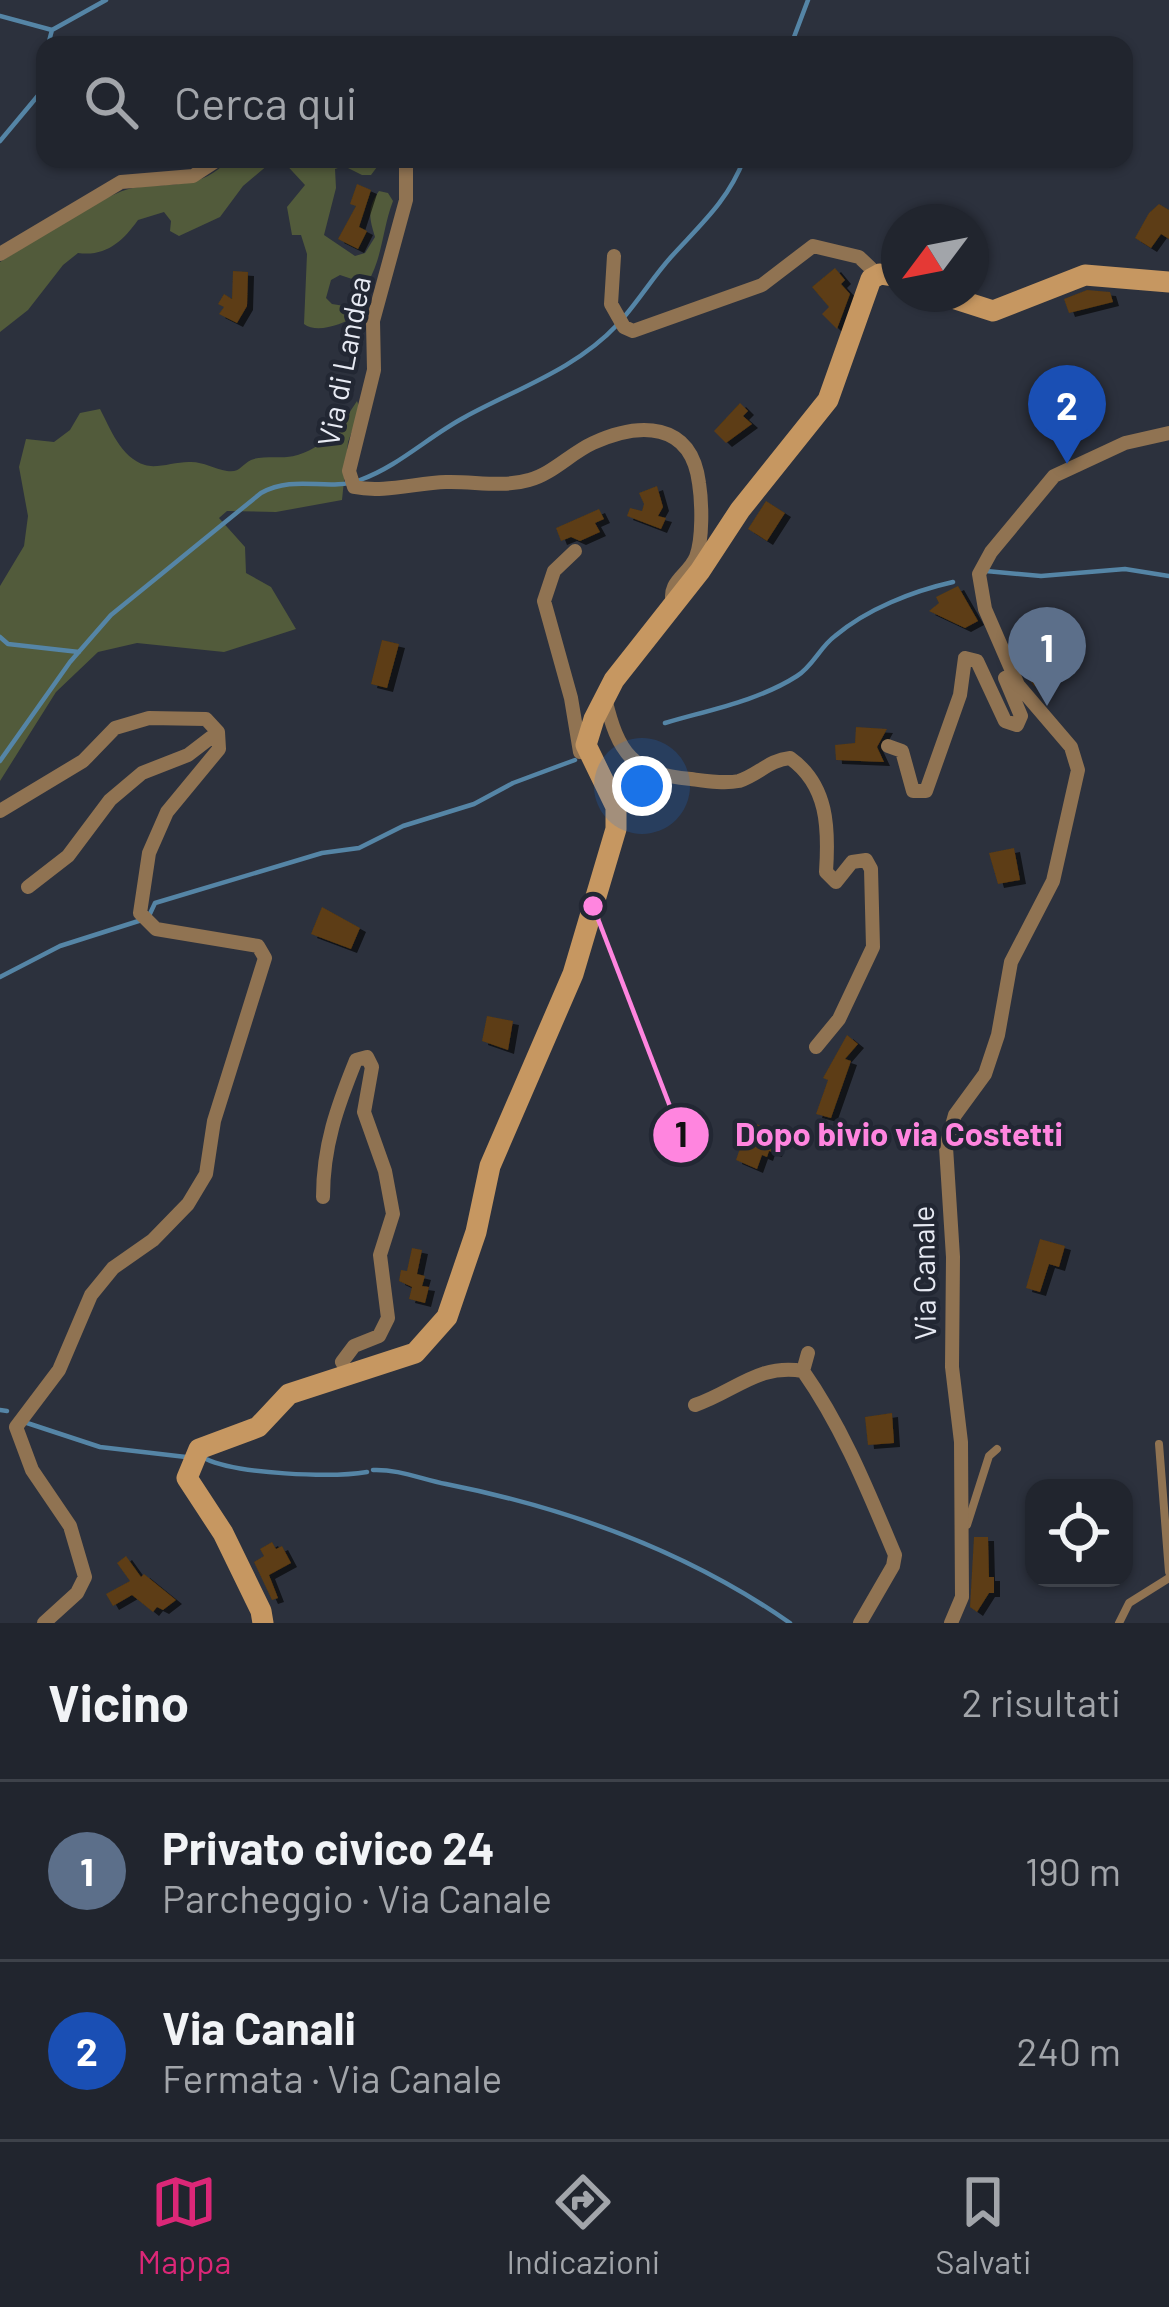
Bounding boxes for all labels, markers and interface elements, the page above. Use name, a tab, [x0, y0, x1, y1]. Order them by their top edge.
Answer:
search box	[36, 36, 1133, 168]
icon: search	[78, 69, 144, 135]
text: Cerca qui	[174, 75, 357, 129]
north arrow	[881, 204, 989, 312]
street label: Via di Landea	[309, 273, 377, 449]
pin: 2	[1028, 365, 1106, 464]
pin: 1	[1008, 607, 1086, 706]
your location	[612, 756, 672, 816]
callout: Dopo bivio via Costetti	[651, 1100, 1087, 1169]
text: 1	[675, 1111, 687, 1154]
text: Dopo bivio via Costetti	[735, 1113, 1063, 1153]
street label: Via Canale	[904, 1206, 942, 1340]
map controls	[1025, 1479, 1133, 1587]
button: locate	[1025, 1479, 1133, 1587]
text: Vicino	[48, 1671, 189, 1732]
text: 2 risultati	[961, 1678, 1121, 1725]
text: Privato civico 24	[162, 1820, 495, 1874]
text: 1	[80, 1847, 94, 1894]
text: 190 m	[1025, 1847, 1121, 1894]
text: Parcheggio · Via Canale	[162, 1874, 552, 1921]
text: Via Canali	[162, 2000, 356, 2054]
text: 2	[76, 2027, 98, 2074]
text: 240 m	[1017, 2027, 1121, 2074]
text: Fermata · Via Canale	[162, 2054, 502, 2101]
tab: Mappa	[138, 2169, 231, 2281]
tab: Indicazioni	[506, 2169, 660, 2281]
tab: Salvati	[935, 2169, 1031, 2281]

